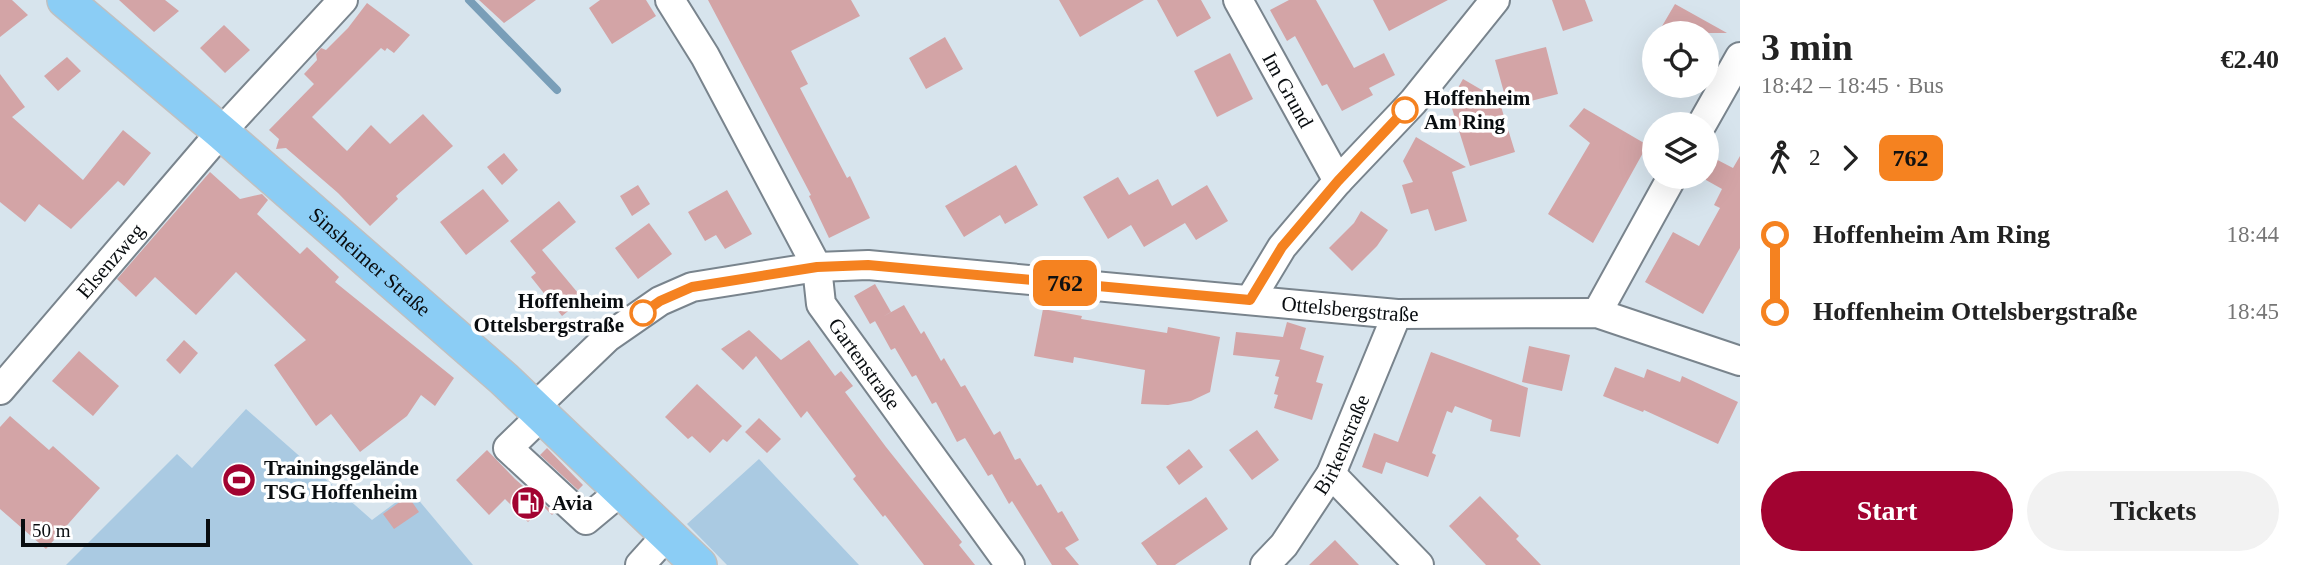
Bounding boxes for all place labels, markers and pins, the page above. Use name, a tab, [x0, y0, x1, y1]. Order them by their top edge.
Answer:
place label: Hoffenheim Am Ring	[1424, 86, 1531, 134]
marker: Hoffenheim Am Ring	[1392, 97, 1418, 123]
place label: Hoffenheim Ottelsbergstraße	[474, 289, 624, 337]
marker: Hoffenheim Ottelsbergstraße	[630, 300, 656, 326]
place label: Trainingsgelände TSG Hoffenheim	[264, 456, 419, 504]
sports icon: Trainingsgelände TSG Hoffenheim	[220, 461, 258, 499]
fuel station icon: Avia	[509, 484, 547, 522]
place label: Avia	[552, 491, 593, 515]

